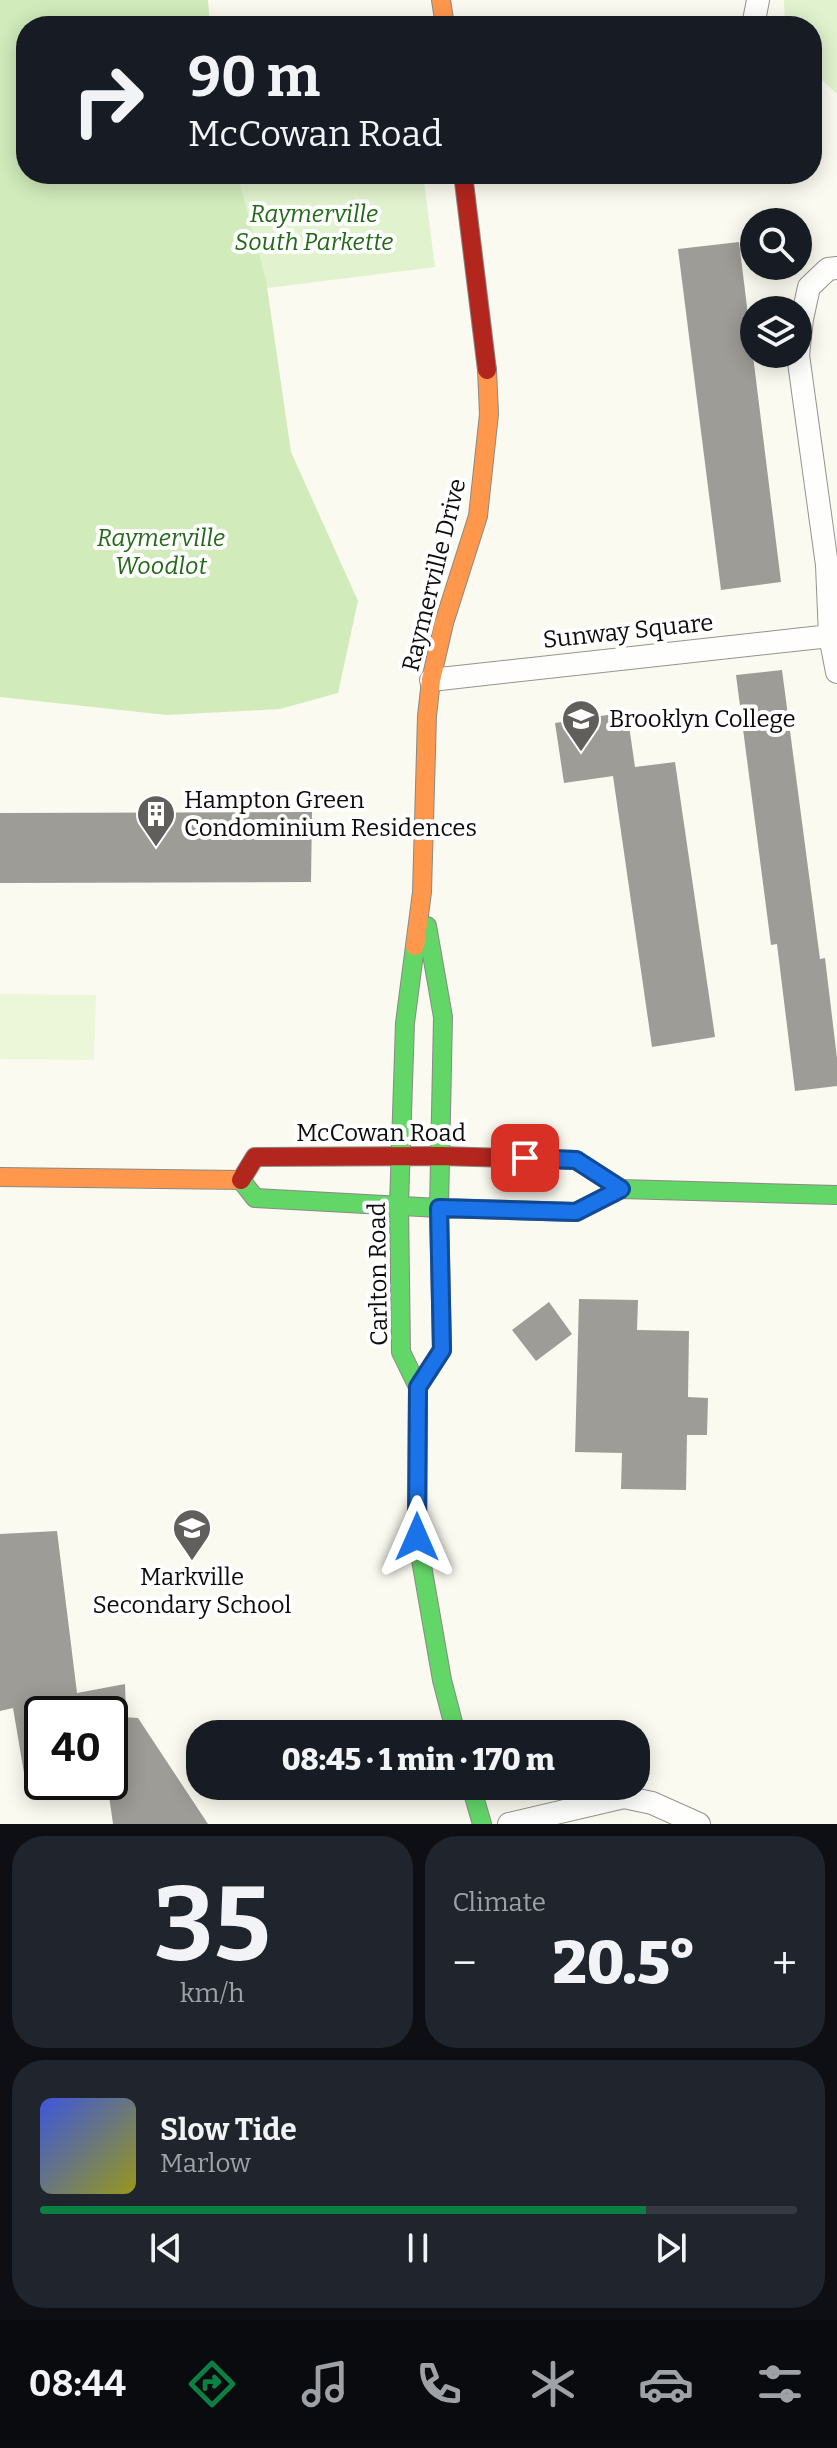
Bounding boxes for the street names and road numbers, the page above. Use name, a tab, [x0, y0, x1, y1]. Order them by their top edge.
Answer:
street label: Raymerville Drive	[397, 476, 471, 674]
street label: Sunway Square	[541, 608, 715, 654]
street label: McCowan Road	[296, 1119, 466, 1147]
street label: Carlton Road	[363, 1202, 393, 1346]

